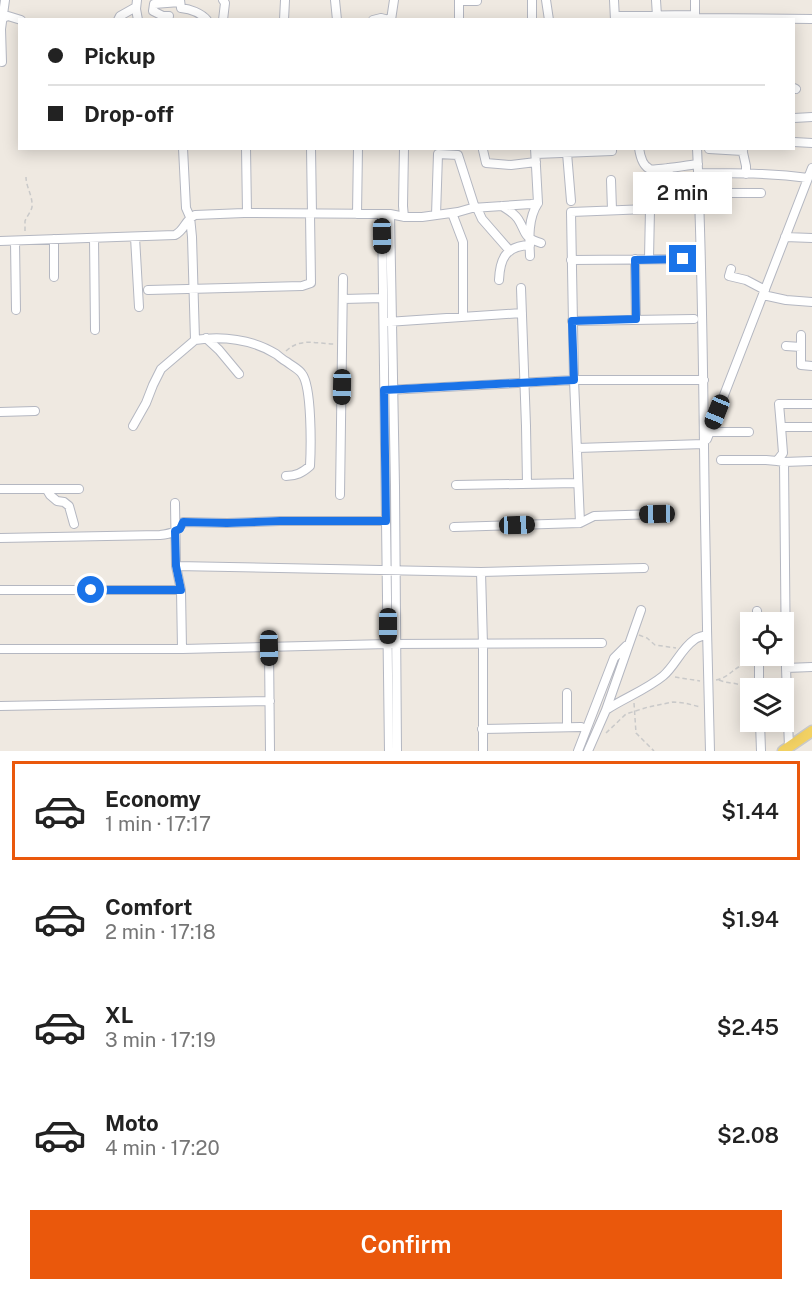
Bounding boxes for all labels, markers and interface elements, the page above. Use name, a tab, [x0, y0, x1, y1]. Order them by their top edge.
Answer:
text: Pickup	[84, 43, 155, 69]
text: Drop-off	[84, 101, 174, 127]
callout: 2 min	[634, 172, 732, 214]
text: 2 min	[657, 181, 708, 205]
car	[373, 218, 391, 254]
route end	[669, 245, 696, 272]
car	[333, 369, 351, 405]
car	[702, 392, 732, 432]
car	[639, 505, 675, 523]
car	[499, 515, 535, 535]
route start	[77, 576, 104, 603]
car	[379, 608, 397, 644]
map controls	[740, 612, 794, 732]
button: locate	[740, 612, 794, 666]
car	[260, 630, 278, 666]
button: layers	[740, 678, 794, 732]
icon: car	[33, 784, 87, 838]
text: Economy	[105, 786, 201, 812]
text: $1.44	[721, 798, 779, 824]
text: 1 min · 17:17	[105, 812, 211, 836]
icon: car	[33, 892, 87, 946]
text: Comfort	[105, 894, 192, 920]
text: $1.94	[721, 906, 779, 932]
text: 2 min · 17:18	[105, 920, 216, 944]
icon: car	[33, 1000, 87, 1054]
text: XL	[105, 1002, 133, 1028]
text: $2.45	[717, 1014, 779, 1040]
text: 3 min · 17:19	[105, 1028, 216, 1052]
icon: car	[33, 1108, 87, 1162]
text: Moto	[105, 1110, 159, 1136]
text: $2.08	[717, 1122, 779, 1148]
text: 4 min · 17:20	[105, 1136, 220, 1160]
button: Confirm	[30, 1210, 782, 1279]

